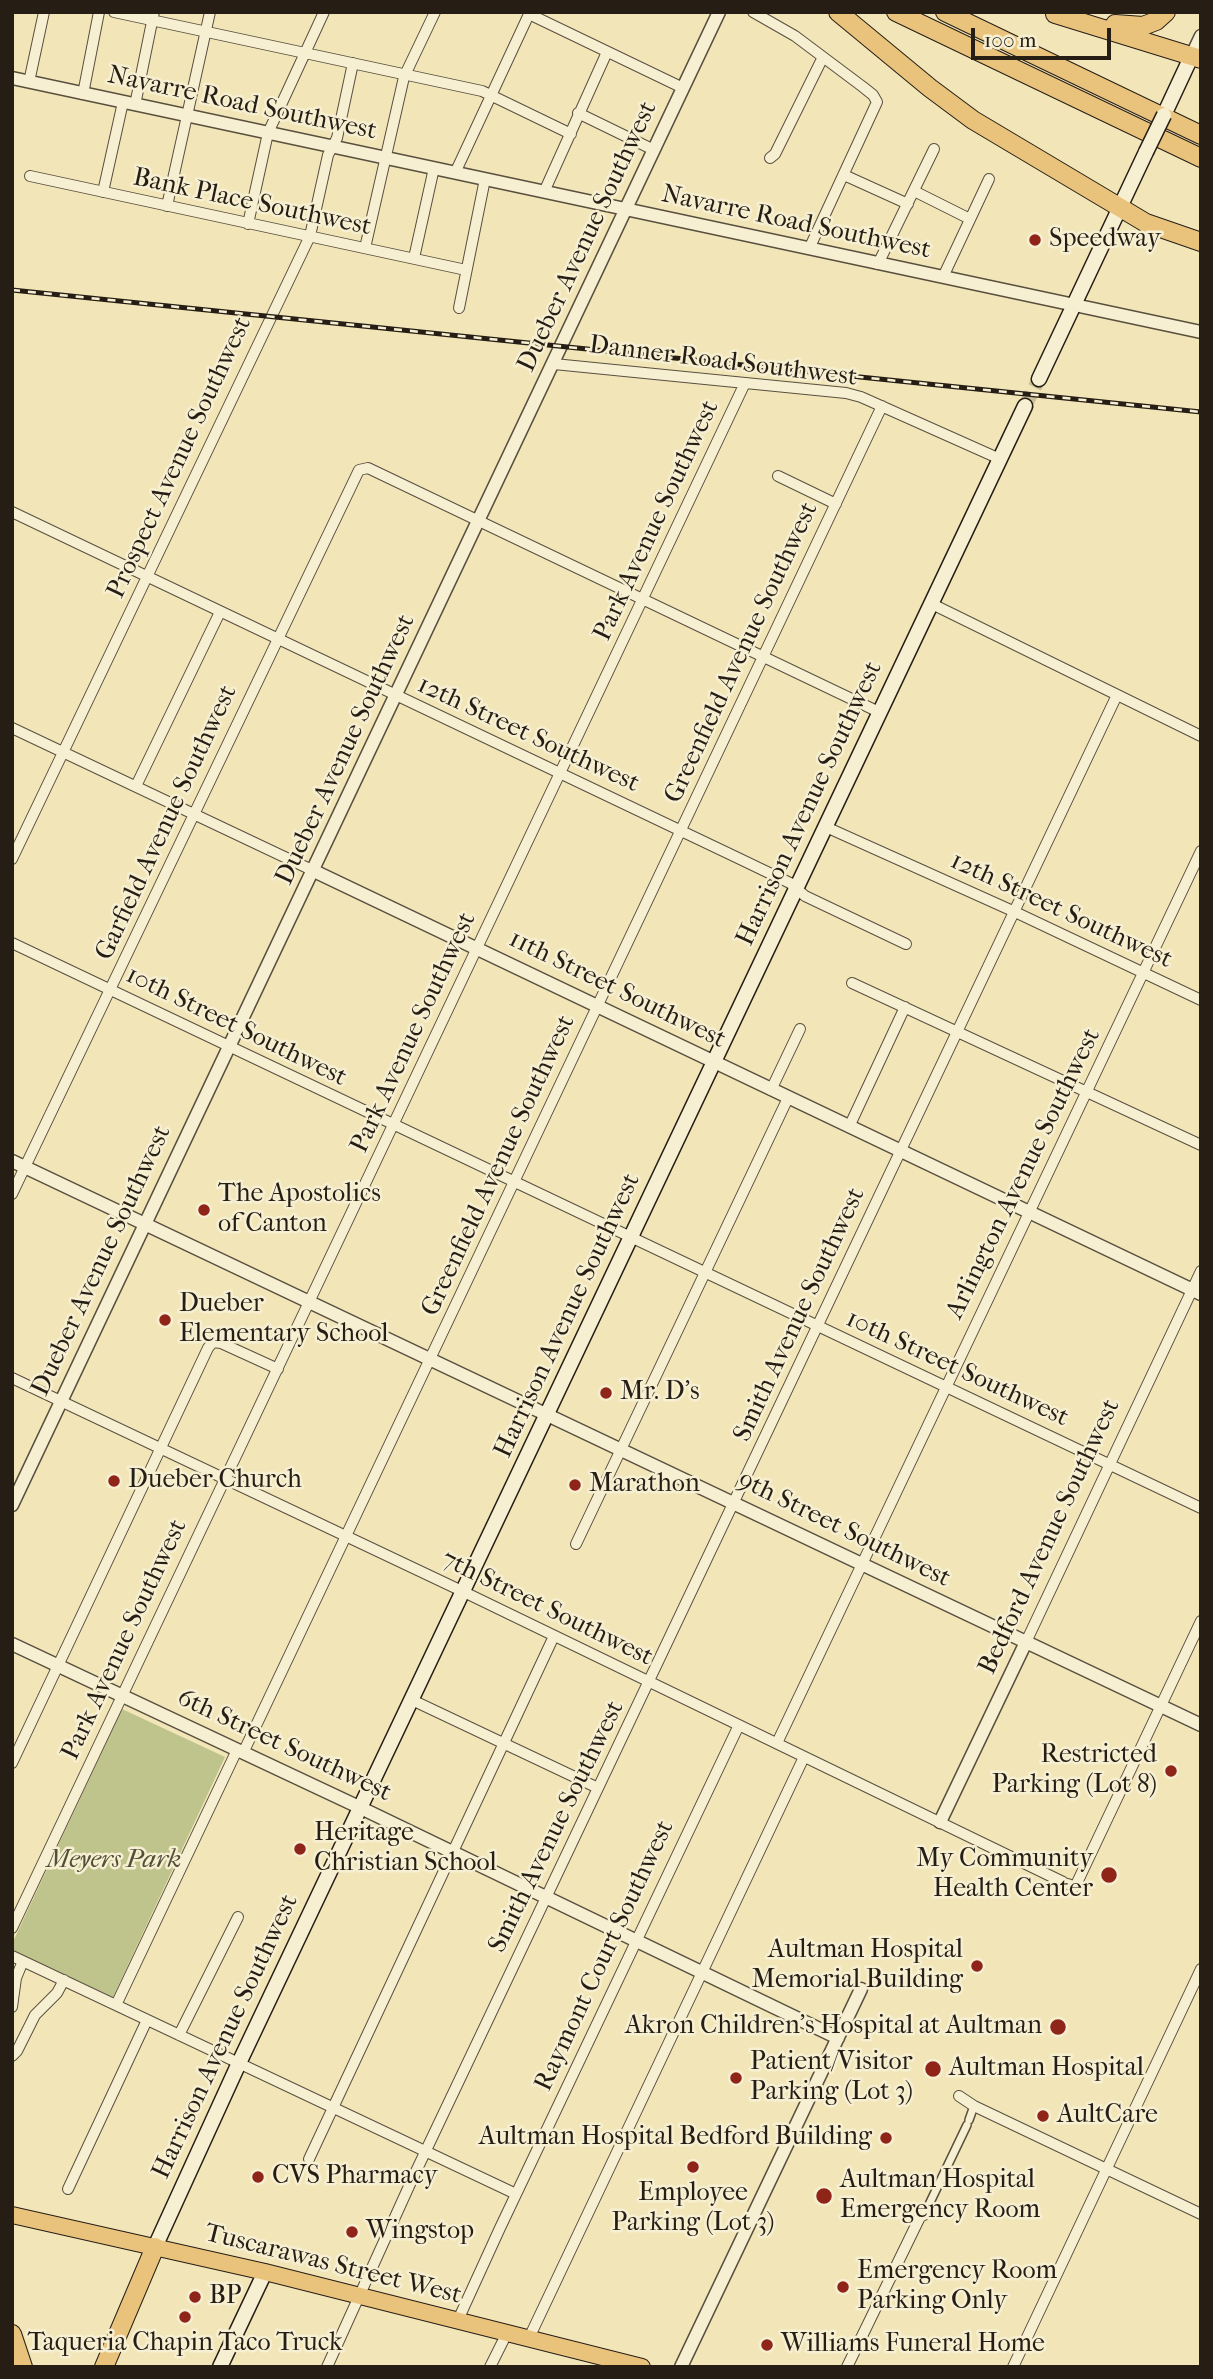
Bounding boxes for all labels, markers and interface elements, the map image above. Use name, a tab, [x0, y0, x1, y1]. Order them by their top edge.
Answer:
scale bar	[975, 14, 1115, 58]
text: 100 m	[984, 28, 1037, 52]
street label: Navarre Road Southwest	[105, 60, 379, 148]
street label: Dueber Avenue Southwest	[512, 97, 664, 377]
street label: Bank Place Southwest	[130, 163, 374, 243]
street label: Navarre Road Southwest	[659, 179, 933, 267]
place label: Speedway	[1049, 224, 1161, 256]
marker: Speedway	[1027, 232, 1043, 248]
street label: Prospect Avenue Southwest	[101, 312, 259, 604]
street label: Danner Road Southwest	[587, 330, 859, 394]
street label: Park Avenue Southwest	[588, 396, 726, 646]
street label: Greenfield Avenue Southwest	[658, 498, 826, 808]
street label: Dueber Avenue Southwest	[270, 610, 422, 890]
street label: Harrison Avenue Southwest	[730, 657, 890, 951]
street label: 12th Street Southwest	[412, 670, 644, 800]
street label: Garfield Avenue Southwest	[89, 681, 245, 965]
street label: 12th Street Southwest	[945, 846, 1177, 976]
street label: Park Avenue Southwest	[345, 908, 483, 1158]
street label: 11th Street Southwest	[504, 924, 730, 1056]
street label: 10th Street Southwest	[120, 960, 352, 1094]
street label: Greenfield Avenue Southwest	[415, 1011, 583, 1321]
street label: Arlington Avenue Southwest	[940, 1024, 1108, 1324]
street label: Dueber Avenue Southwest	[26, 1121, 178, 1401]
street label: Harrison Avenue Southwest	[488, 1169, 648, 1463]
place label: The Apostolics of Canton	[218, 1179, 381, 1240]
street label: Smith Avenue Southwest	[727, 1183, 873, 1447]
marker: The Apostolics of Canton	[196, 1202, 212, 1218]
place label: Dueber Elementary School	[179, 1289, 388, 1350]
street label: 10th Street Southwest	[841, 1304, 1073, 1434]
marker: Dueber Elementary School	[157, 1312, 173, 1328]
place label: Mr. D's	[620, 1377, 699, 1409]
marker: Mr. D's	[598, 1385, 614, 1401]
street label: Bedford Avenue Southwest	[972, 1394, 1128, 1680]
place label: Dueber Church	[128, 1465, 302, 1497]
street label: 9th Street Southwest	[733, 1465, 955, 1595]
place label: Marathon	[589, 1469, 700, 1501]
marker: Dueber Church	[106, 1473, 122, 1489]
marker: Marathon	[567, 1477, 583, 1493]
street label: Park Avenue Southwest	[56, 1515, 194, 1765]
street label: 7th Street Southwest	[436, 1544, 658, 1674]
street label: 6th Street Southwest	[172, 1683, 396, 1809]
street label: Smith Avenue Southwest	[482, 1696, 632, 1958]
place label: Restricted Parking (Lot 8)	[992, 1740, 1157, 1802]
marker: Restricted Parking (Lot 8)	[1163, 1763, 1179, 1779]
street label: Raymont Court Southwest	[529, 1816, 681, 2096]
place label: Heritage Christian School	[314, 1818, 497, 1880]
marker: Heritage Christian School	[292, 1841, 308, 1857]
place label: My Community Health Center	[916, 1844, 1093, 1906]
park label: Meyers Park	[47, 1845, 181, 1877]
marker: My Community Health Center	[1099, 1865, 1119, 1885]
street label: Harrison Avenue Southwest	[146, 1890, 306, 2184]
place label: Aultman Hospital Memorial Building	[751, 1935, 963, 1996]
marker: Aultman Hospital Memorial Building	[969, 1958, 985, 1974]
place label: Akron Children's Hospital at Aultman	[625, 2011, 1042, 2043]
marker: Akron Children's Hospital at Aultman	[1048, 2017, 1068, 2037]
place label: Patient/Visitor Parking (Lot 3)	[750, 2047, 913, 2108]
place label: Aultman Hospital	[949, 2053, 1144, 2085]
marker: Aultman Hospital	[923, 2059, 943, 2079]
marker: Patient/Visitor Parking (Lot 3)	[728, 2070, 744, 2086]
place label: AultCare	[1057, 2100, 1158, 2132]
marker: AultCare	[1035, 2108, 1051, 2124]
place label: Aultman Hospital Bedford Building	[479, 2122, 872, 2154]
marker: Aultman Hospital Bedford Building	[878, 2130, 894, 2146]
marker: Employee Parking (Lot 3)	[685, 2159, 701, 2175]
place label: CVS Pharmacy	[272, 2161, 438, 2193]
place label: Aultman Hospital Emergency Room	[840, 2165, 1040, 2226]
marker: CVS Pharmacy	[250, 2169, 266, 2185]
place label: Employee Parking (Lot 3)	[612, 2178, 774, 2240]
marker: Aultman Hospital Emergency Room	[814, 2186, 834, 2206]
place label: Wingstop	[366, 2216, 474, 2248]
street label: Tuscarawas Street West	[201, 2218, 465, 2312]
marker: Wingstop	[344, 2224, 360, 2240]
place label: Emergency Room Parking Only	[857, 2256, 1057, 2318]
marker: Emergency Room Parking Only	[835, 2279, 851, 2295]
place label: BP	[209, 2281, 241, 2313]
marker: BP	[187, 2289, 203, 2305]
marker: Taqueria Chapin Taco Truck	[177, 2309, 193, 2325]
place label: Taqueria Chapin Taco Truck	[28, 2328, 342, 2360]
place label: Williams Funeral Home	[781, 2329, 1045, 2361]
marker: Williams Funeral Home	[759, 2337, 775, 2353]

